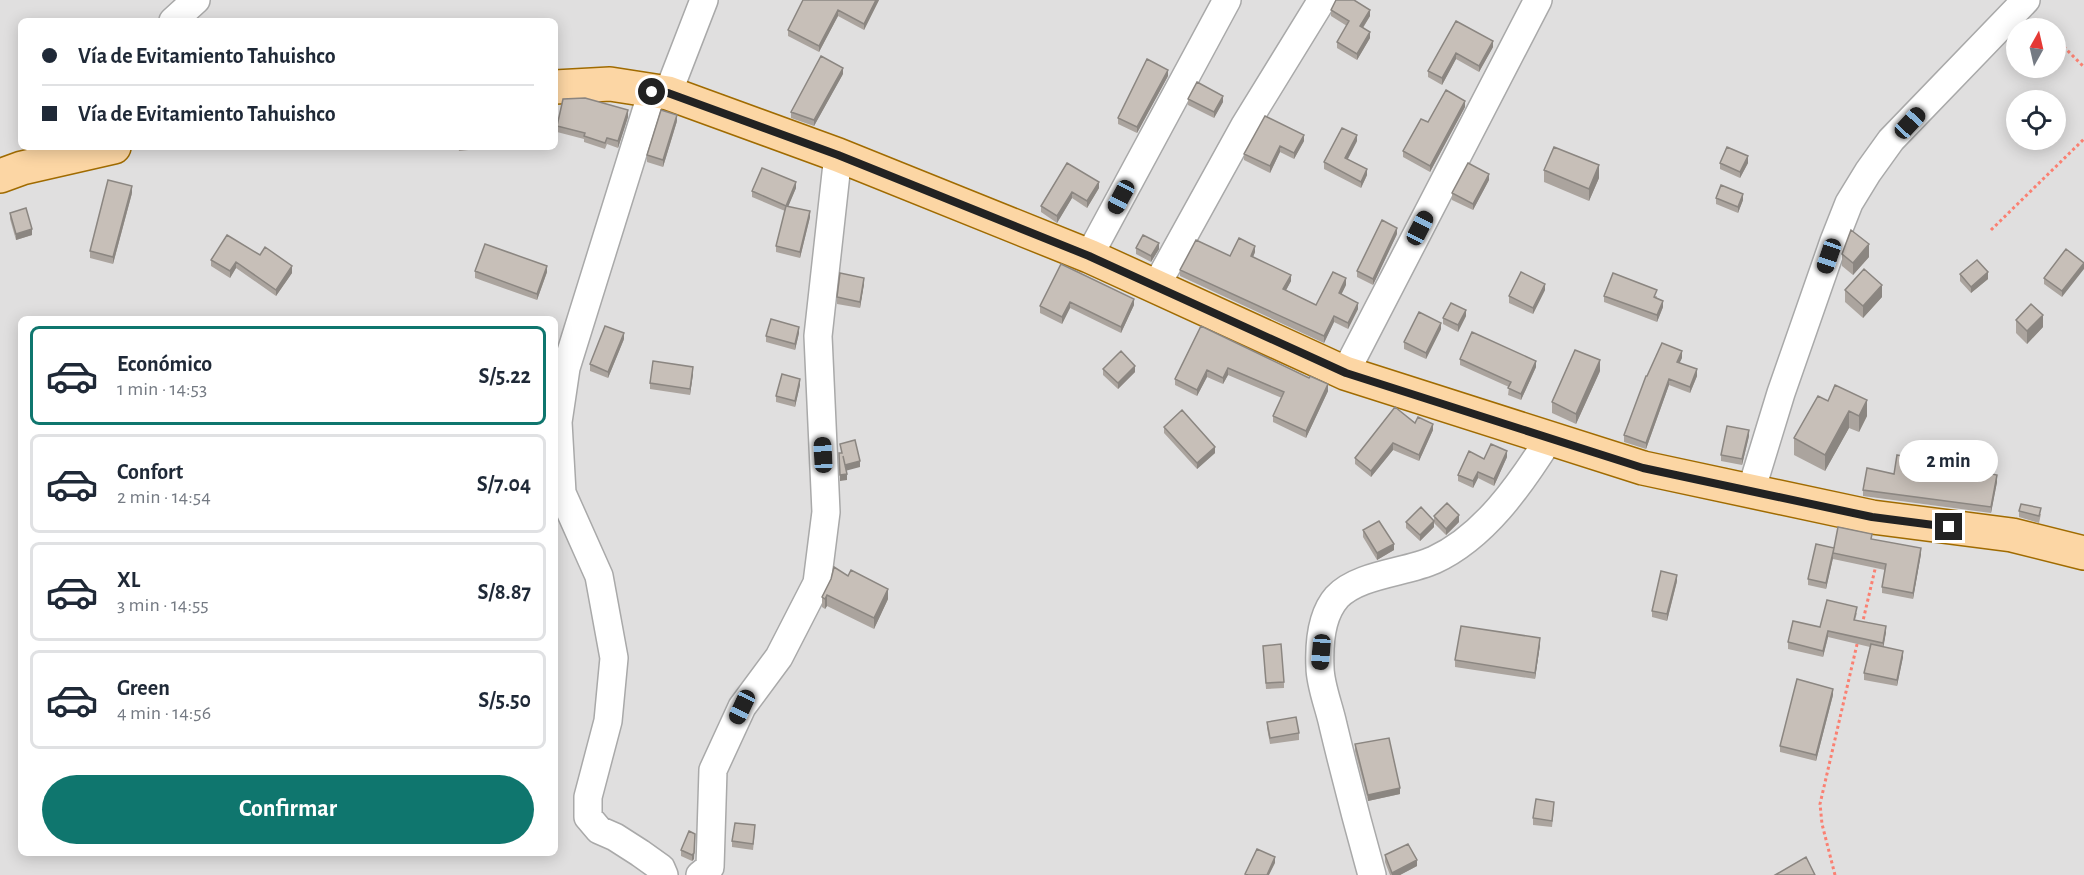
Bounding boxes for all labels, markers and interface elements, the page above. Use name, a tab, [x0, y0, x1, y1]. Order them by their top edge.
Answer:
north arrow	[2006, 18, 2066, 78]
map controls	[2006, 18, 2066, 150]
text: Vía de Evitamiento Tahuishco	[78, 45, 336, 67]
route start	[638, 78, 665, 105]
button: locate	[2006, 90, 2066, 150]
text: Vía de Evitamiento Tahuishco	[78, 103, 336, 125]
car	[1891, 104, 1929, 142]
car	[1105, 177, 1137, 217]
car	[1404, 208, 1436, 248]
car	[1815, 236, 1843, 276]
icon: car	[45, 349, 99, 403]
text: Económico	[117, 353, 212, 375]
text: S/5.22	[479, 365, 531, 387]
text: 1 min · 14:53	[117, 379, 207, 399]
car	[813, 437, 833, 473]
callout: 2 min	[1900, 440, 1998, 482]
text: 2 min	[1926, 451, 1971, 471]
icon: car	[45, 457, 99, 511]
text: Confort	[117, 461, 183, 483]
text: S/7.04	[477, 473, 531, 495]
text: 2 min · 14:54	[117, 487, 211, 507]
route end	[1935, 513, 1962, 540]
icon: car	[45, 565, 99, 619]
text: XL	[117, 569, 140, 591]
text: S/8.87	[478, 581, 531, 603]
text: 3 min · 14:55	[117, 595, 209, 615]
car	[1310, 633, 1332, 671]
icon: car	[45, 673, 99, 727]
text: Green	[117, 677, 170, 699]
car	[726, 687, 758, 727]
text: S/5.50	[478, 689, 531, 711]
text: 4 min · 14:56	[117, 703, 211, 723]
button: Confirmar	[42, 775, 534, 844]

